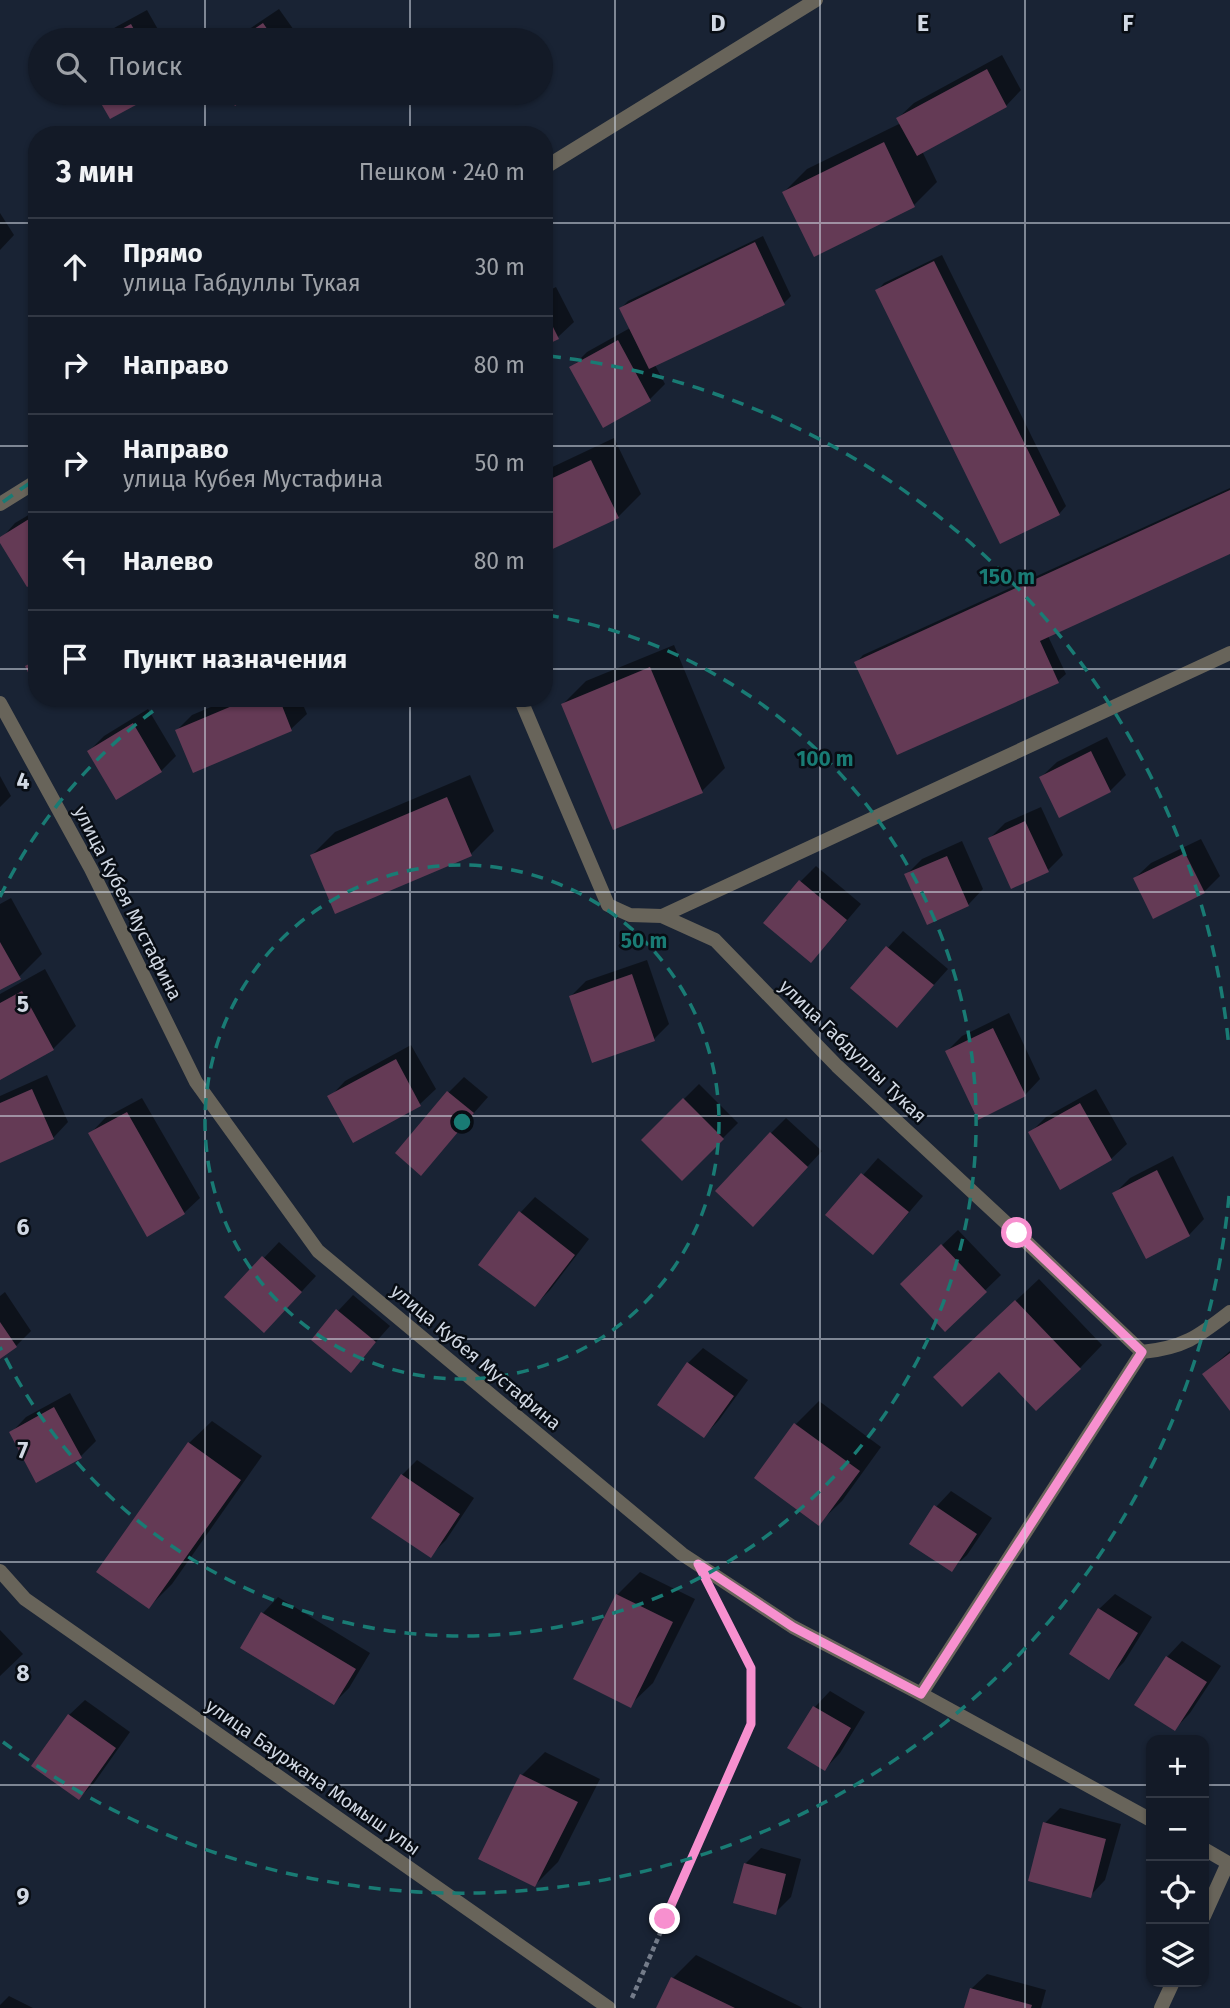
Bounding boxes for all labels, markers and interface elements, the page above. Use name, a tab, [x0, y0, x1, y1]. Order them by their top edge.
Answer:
text: D	[711, 9, 726, 37]
text: E	[917, 9, 929, 37]
text: F	[1122, 9, 1134, 37]
search box	[28, 28, 553, 105]
icon: search	[52, 48, 90, 86]
text: Поиск	[108, 51, 182, 82]
text: 3 мин	[56, 154, 134, 190]
text: Пешком · 240 m	[359, 158, 525, 186]
text: Прямо	[123, 238, 203, 269]
icon: ahead	[56, 248, 94, 286]
text: 30 m	[475, 253, 525, 281]
text: улица Габдуллы Тукая	[123, 269, 361, 297]
icon: right	[56, 346, 94, 384]
text: Направо	[123, 350, 229, 381]
text: 80 m	[474, 351, 525, 379]
text: Направо	[123, 434, 229, 465]
icon: right	[56, 444, 94, 482]
text: 50 m	[475, 449, 525, 477]
text: улица Кубея Мустафина	[123, 465, 383, 493]
icon: left	[56, 542, 94, 580]
text: Налево	[123, 546, 213, 577]
text: 80 m	[474, 547, 525, 575]
text: 150 m	[979, 564, 1035, 590]
icon: arrive	[56, 640, 94, 678]
text: Пункт назначения	[123, 644, 347, 675]
text: 100 m	[796, 746, 854, 772]
text: 4	[17, 767, 30, 795]
street label: улица Кубея Мустафина	[69, 802, 187, 1004]
text: 50 m	[621, 928, 667, 954]
street label: улица Габдуллы Тукая	[774, 975, 932, 1127]
text: 5	[17, 990, 29, 1018]
centre of rings	[450, 1110, 474, 1134]
text: 6	[17, 1213, 30, 1241]
route start	[1001, 1217, 1032, 1248]
street label: улица Кубея Мустафина	[386, 1279, 566, 1435]
text: 7	[18, 1436, 29, 1464]
text: 8	[16, 1659, 30, 1687]
street label: улица Бауржана Момыш улы	[201, 1694, 425, 1860]
map controls	[1146, 1735, 1209, 1987]
button: +	[1146, 1735, 1209, 1798]
button: −	[1146, 1798, 1209, 1861]
button: locate	[1146, 1861, 1209, 1924]
text: 9	[17, 1882, 30, 1910]
route end	[649, 1903, 680, 1934]
button: layers	[1146, 1924, 1209, 1987]

